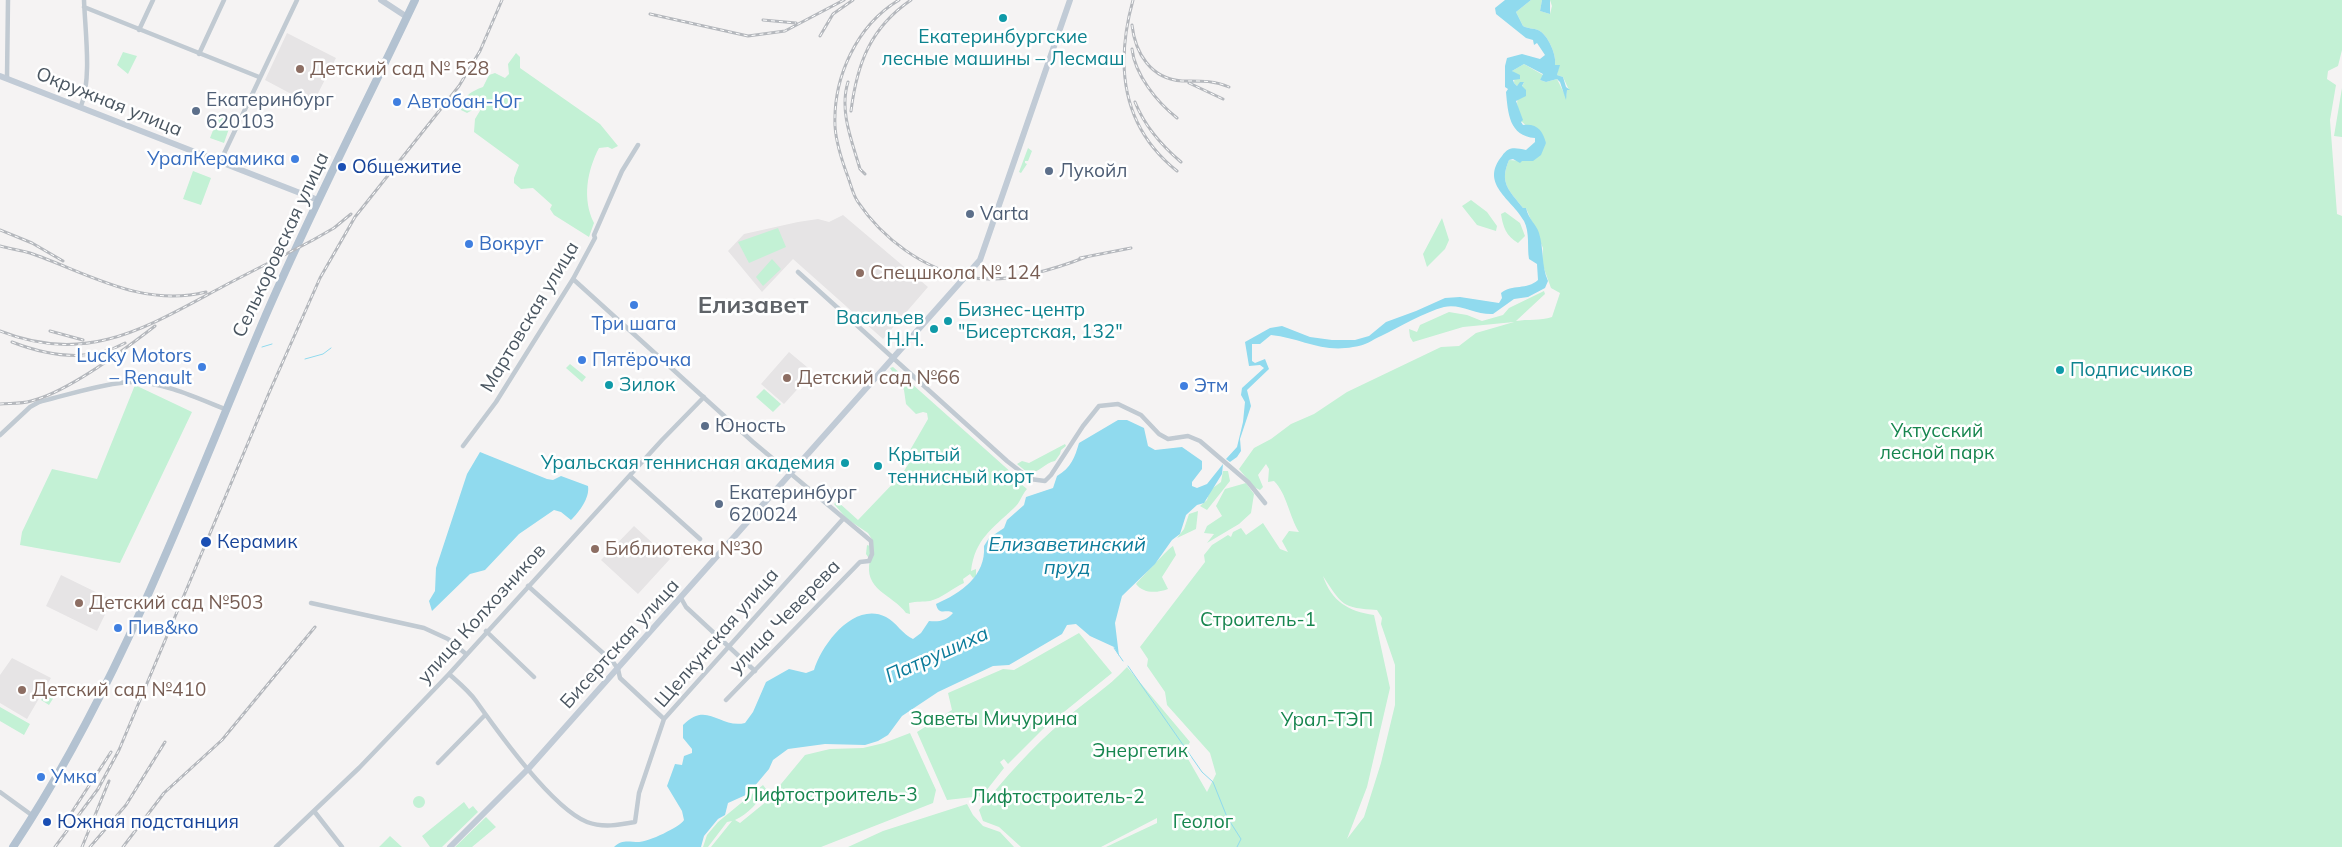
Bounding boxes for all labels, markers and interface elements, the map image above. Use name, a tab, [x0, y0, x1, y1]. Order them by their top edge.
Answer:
marker: Екатеринбургские лесные машины – Лесмаш	[997, 12, 1009, 24]
place label: Екатеринбургские лесные машины – Лесмаш	[882, 26, 1124, 70]
place label: Детский сад № 528	[310, 58, 489, 80]
street label: Окружная улица	[33, 62, 185, 142]
marker: Детский сад № 528	[294, 63, 306, 75]
place label: Екатеринбург 620103	[206, 89, 334, 133]
place label: Автобан-Юг	[407, 91, 522, 113]
marker: Автобан-Юг	[391, 96, 403, 108]
marker: Екатеринбург 620103	[190, 105, 202, 117]
place label: УралКерамика	[147, 148, 285, 170]
street label: Селькоровская улица	[228, 149, 334, 341]
marker: УралКерамика	[289, 153, 301, 165]
place label: Общежитие	[352, 156, 461, 178]
place label: Лукойл	[1059, 160, 1127, 182]
marker: Общежитие	[336, 161, 348, 173]
marker: Лукойл	[1043, 165, 1055, 177]
place label: Varta	[980, 203, 1029, 225]
marker: Varta	[964, 208, 976, 220]
place label: Вокруг	[479, 233, 543, 255]
street label: Мартовская улица	[476, 237, 584, 397]
marker: Вокруг	[463, 238, 475, 250]
place label: Спецшкола № 124	[870, 262, 1041, 284]
marker: Спецшкола № 124	[854, 267, 866, 279]
district label: Елизавет	[698, 292, 808, 320]
marker: Три шага	[628, 299, 640, 311]
place label: Бизнес-центр "Бисертская, 132"	[958, 299, 1123, 343]
place label: Васильев Н.Н.	[836, 307, 924, 351]
place label: Три шага	[591, 313, 677, 335]
marker: Бизнес-центр "Бисертская, 132"	[942, 315, 954, 327]
marker: Васильев Н.Н.	[928, 323, 940, 335]
place label: Lucky Motors – Renault	[76, 345, 192, 389]
place label: Пятёрочка	[592, 349, 691, 371]
marker: Пятёрочка	[576, 354, 588, 366]
place label: Подписчиков	[2070, 359, 2193, 381]
marker: Lucky Motors – Renault	[196, 361, 208, 373]
marker: Подписчиков	[2054, 364, 2066, 376]
place label: Детский сад №66	[797, 367, 960, 389]
marker: Детский сад №66	[781, 372, 793, 384]
place label: Зилок	[619, 374, 675, 396]
place label: Этм	[1194, 375, 1229, 397]
marker: Зилок	[603, 379, 615, 391]
marker: Этм	[1178, 380, 1190, 392]
place label: Юность	[715, 415, 786, 437]
marker: Юность	[699, 420, 711, 432]
park label: Уктусский лесной парк	[1880, 420, 1994, 464]
place label: Крытый теннисный корт	[888, 444, 1034, 488]
place label: Уральская теннисная академия	[541, 452, 835, 474]
marker: Уральская теннисная академия	[839, 457, 851, 469]
marker: Крытый теннисный корт	[872, 460, 884, 472]
place label: Екатеринбург 620024	[729, 482, 857, 526]
marker: Екатеринбург 620024	[713, 498, 725, 510]
place label: Керамик	[217, 531, 297, 553]
water label: Елизаветинский пруд	[988, 533, 1146, 580]
marker: Керамик	[199, 535, 213, 549]
place label: Библиотека №30	[605, 538, 763, 560]
street label: улица Колхозников	[413, 539, 551, 689]
marker: Библиотека №30	[589, 543, 601, 555]
street label: улица Чеверева	[725, 555, 845, 679]
street label: Щелкунская улица	[650, 564, 784, 712]
street label: Бисертская улица	[556, 574, 684, 714]
place label: Детский сад №503	[89, 592, 263, 614]
marker: Детский сад №503	[73, 597, 85, 609]
park label: Строитель-1	[1200, 609, 1316, 631]
place label: Пив&ко	[128, 617, 198, 639]
marker: Пив&ко	[112, 622, 124, 634]
water label: Патрушиха	[882, 622, 992, 688]
place label: Детский сад №410	[32, 679, 206, 701]
marker: Детский сад №410	[16, 684, 28, 696]
park label: Заветы Мичурина	[910, 708, 1078, 730]
park label: Урал-ТЭП	[1281, 709, 1373, 731]
park label: Энергетик	[1092, 740, 1188, 762]
place label: Умка	[51, 766, 97, 788]
marker: Умка	[35, 771, 47, 783]
park label: Лифтостроитель-3	[744, 784, 918, 806]
park label: Лифтостроитель-2	[971, 786, 1145, 808]
place label: Южная подстанция	[57, 811, 239, 833]
park label: Геолог	[1173, 811, 1233, 833]
marker: Южная подстанция	[41, 816, 53, 828]

